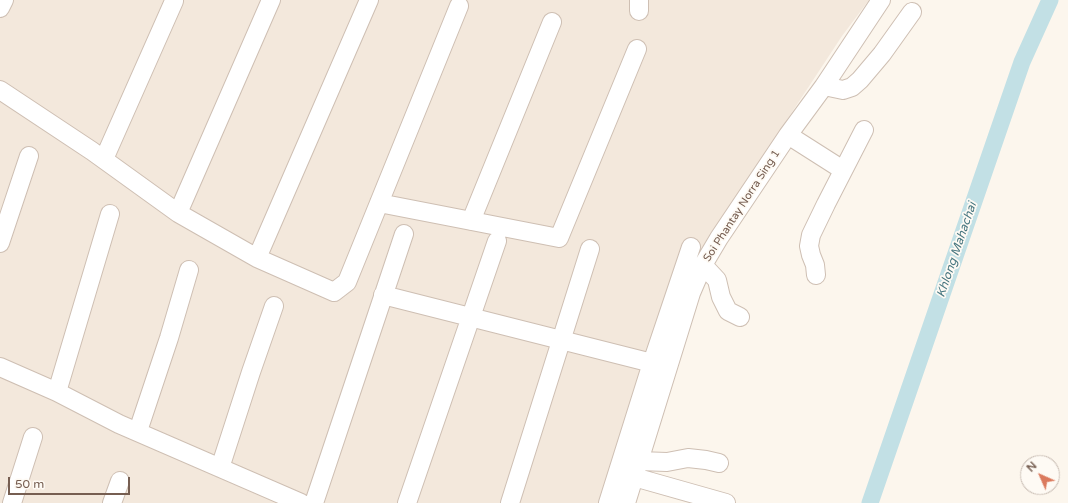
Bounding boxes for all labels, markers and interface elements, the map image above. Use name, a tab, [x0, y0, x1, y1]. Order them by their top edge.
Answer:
street label: Soi Phantay Norra Sing 1	[701, 148, 783, 264]
water label: Khlong Mahachai	[934, 201, 980, 299]
north arrow	[1020, 455, 1060, 495]
text: N	[1024, 459, 1040, 475]
scale bar	[10, 469, 132, 495]
text: 50 m	[15, 477, 44, 491]

